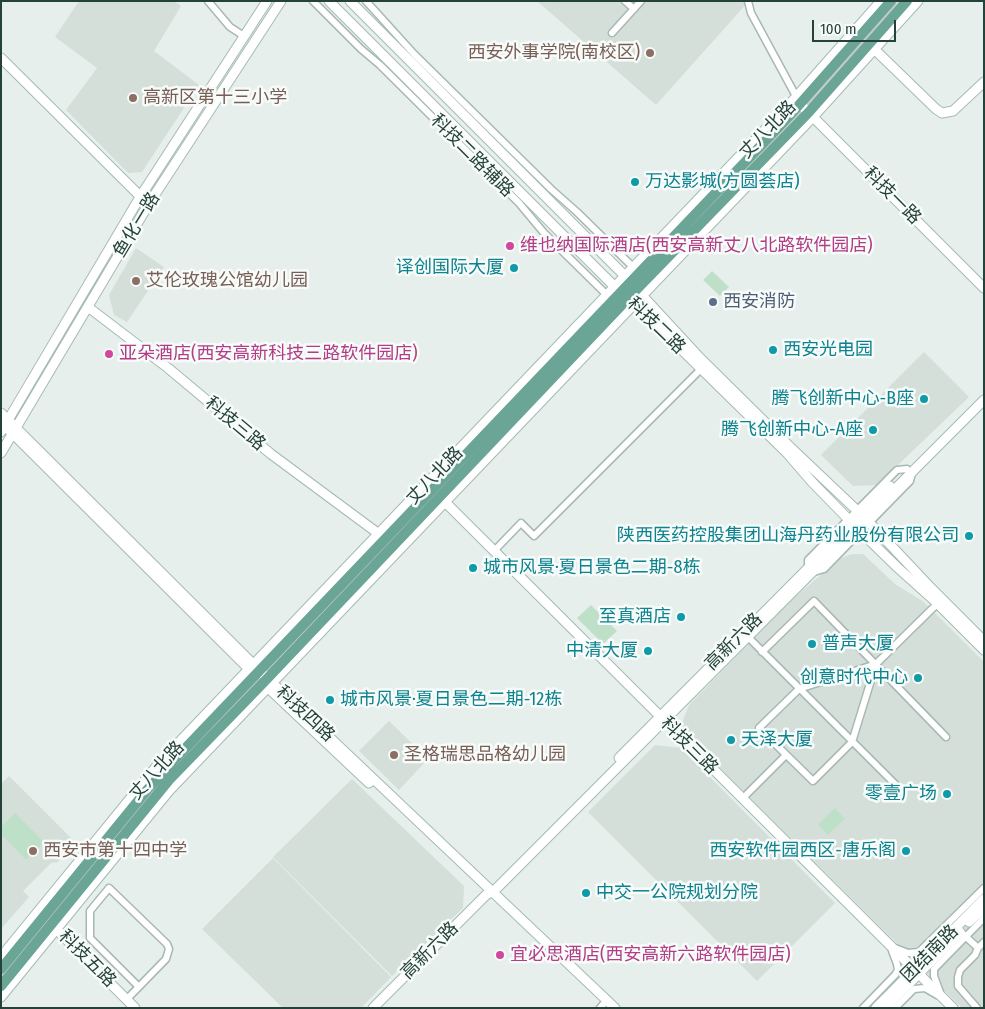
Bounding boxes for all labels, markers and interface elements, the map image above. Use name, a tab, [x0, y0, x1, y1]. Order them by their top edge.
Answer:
scale bar	[815, 10, 899, 42]
text: 100 m	[820, 20, 857, 38]
place label: 西安外事学院(南校区)	[467, 42, 640, 64]
marker: 西安外事学院(南校区)	[644, 47, 656, 59]
place label: 高新区第十三小学	[143, 87, 287, 109]
marker: 高新区第十三小学	[127, 92, 139, 104]
street label: 丈八北路	[735, 97, 801, 163]
street label: 科技二路辅路	[426, 110, 518, 202]
street label: 科技一路	[859, 163, 925, 229]
place label: 万达影城(方圆荟店)	[645, 171, 800, 193]
marker: 万达影城(方圆荟店)	[629, 176, 641, 188]
street label: 鱼化一路	[109, 189, 165, 261]
place label: 维也纳国际酒店(西安高新丈八北路软件园店)	[520, 235, 873, 257]
marker: 维也纳国际酒店(西安高新丈八北路软件园店)	[504, 240, 516, 252]
place label: 译创国际大厦	[396, 257, 504, 279]
marker: 译创国际大厦	[508, 262, 520, 274]
place label: 艾伦玫瑰公馆幼儿园	[146, 270, 308, 292]
marker: 艾伦玫瑰公馆幼儿园	[130, 275, 142, 287]
place label: 西安消防	[723, 291, 795, 313]
street label: 科技二路	[623, 293, 689, 359]
marker: 西安消防	[707, 296, 719, 308]
place label: 西安光电园	[783, 339, 873, 361]
place label: 亚朵酒店(西安高新科技三路软件园店)	[119, 343, 418, 365]
marker: 西安光电园	[767, 344, 779, 356]
marker: 亚朵酒店(西安高新科技三路软件园店)	[103, 348, 115, 360]
place label: 腾飞创新中心-B座	[772, 388, 914, 410]
street label: 科技三路	[200, 393, 270, 455]
marker: 腾飞创新中心-B座	[918, 393, 930, 405]
place label: 腾飞创新中心-A座	[721, 419, 863, 441]
marker: 腾飞创新中心-A座	[867, 424, 879, 436]
street label: 丈八北路	[402, 443, 468, 509]
place label: 陕西医药控股集团山海丹药业股份有限公司	[617, 525, 959, 547]
marker: 陕西医药控股集团山海丹药业股份有限公司	[963, 530, 975, 542]
place label: 城市风景·夏日景色二期-8栋	[483, 557, 700, 579]
marker: 城市风景·夏日景色二期-8栋	[467, 562, 479, 574]
place label: 至真酒店	[599, 606, 671, 628]
street label: 高新六路	[701, 609, 767, 675]
marker: 至真酒店	[675, 611, 687, 623]
place label: 普声大厦	[822, 633, 894, 655]
marker: 普声大厦	[806, 638, 818, 650]
place label: 中清大厦	[566, 640, 638, 662]
marker: 中清大厦	[642, 645, 654, 657]
place label: 创意时代中心	[800, 667, 908, 689]
marker: 创意时代中心	[912, 672, 924, 684]
street label: 科技四路	[271, 682, 339, 746]
place label: 城市风景·夏日景色二期-12栋	[340, 689, 562, 711]
marker: 城市风景·夏日景色二期-12栋	[324, 694, 336, 706]
street label: 科技三路	[656, 713, 722, 779]
place label: 天泽大厦	[741, 729, 813, 751]
marker: 天泽大厦	[725, 734, 737, 746]
street label: 丈八北路	[125, 737, 189, 805]
place label: 圣格瑞思品格幼儿园	[404, 744, 566, 766]
marker: 圣格瑞思品格幼儿园	[388, 749, 400, 761]
place label: 零壹广场	[865, 783, 937, 805]
marker: 零壹广场	[941, 788, 953, 800]
place label: 西安市第十四中学	[43, 840, 187, 862]
place label: 西安软件园西区-唐乐阁	[709, 840, 896, 862]
marker: 西安市第十四中学	[27, 845, 39, 857]
marker: 西安软件园西区-唐乐阁	[900, 845, 912, 857]
place label: 中交一公院规划分院	[596, 882, 758, 904]
marker: 中交一公院规划分院	[580, 887, 592, 899]
street label: 高新六路	[397, 918, 463, 984]
street label: 团结南路	[897, 921, 963, 987]
street label: 科技五路	[54, 926, 120, 992]
place label: 宜必思酒店(西安高新六路软件园店)	[510, 944, 791, 966]
marker: 宜必思酒店(西安高新六路软件园店)	[494, 949, 506, 961]

